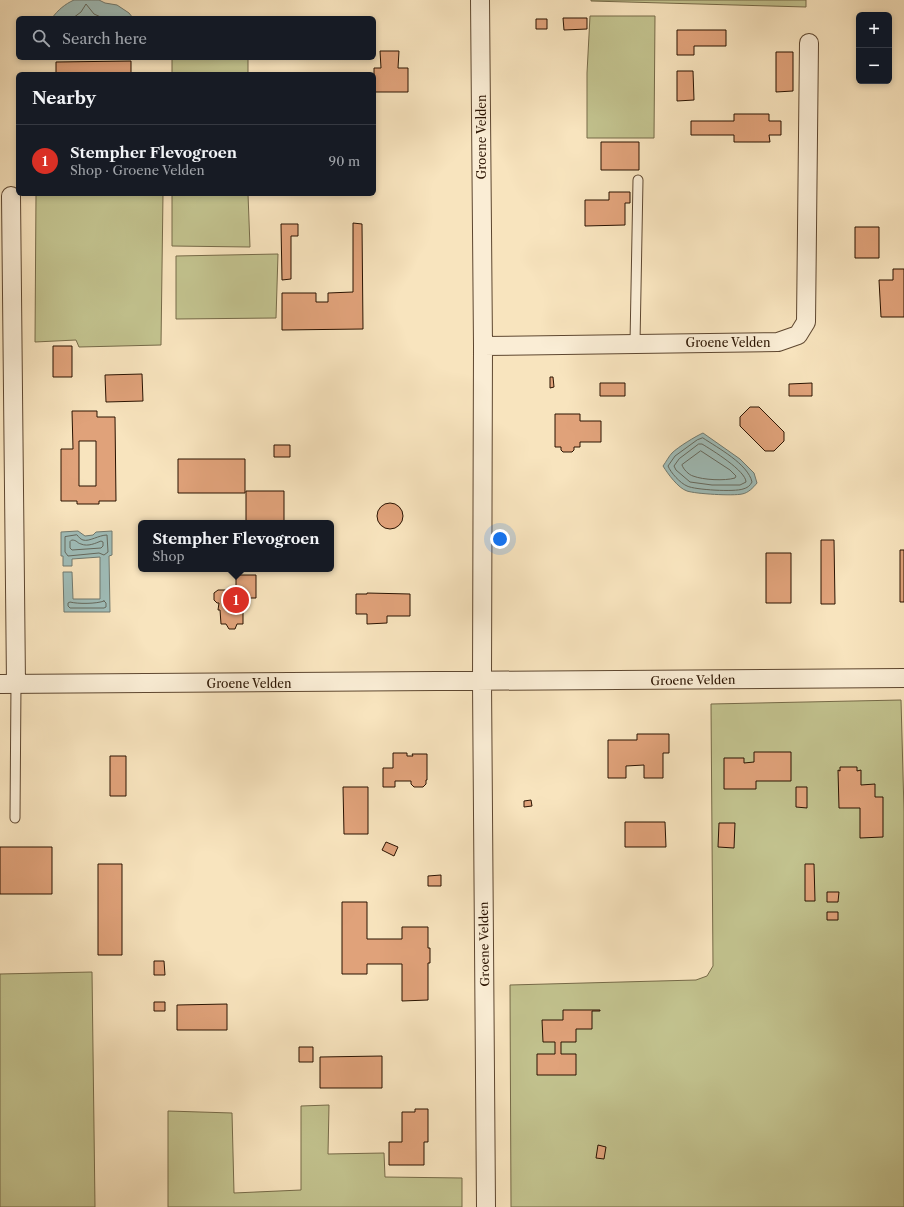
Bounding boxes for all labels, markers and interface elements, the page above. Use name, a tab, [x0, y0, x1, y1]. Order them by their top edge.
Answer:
map controls	[856, 12, 892, 84]
button: +	[856, 12, 892, 48]
search box	[16, 16, 376, 60]
icon: search	[30, 27, 52, 49]
text: Search here	[62, 29, 147, 48]
button: −	[856, 48, 892, 84]
text: Nearby	[32, 88, 96, 108]
street label: Groene Velden	[474, 94, 489, 180]
text: Stempher Flevogroen	[70, 143, 237, 162]
text: 1	[42, 153, 48, 169]
text: 90 m	[329, 153, 360, 169]
text: Shop · Groene Velden	[70, 162, 205, 178]
street label: Groene Velden	[685, 335, 771, 350]
popup	[138, 520, 334, 572]
text: Stempher Flevogroen	[153, 529, 319, 548]
your location	[490, 529, 510, 549]
text: Shop	[153, 548, 184, 564]
pin: 1	[223, 585, 249, 615]
street label: Groene Velden	[650, 672, 736, 688]
street label: Groene Velden	[206, 676, 292, 691]
street label: Groene Velden	[476, 901, 492, 987]

